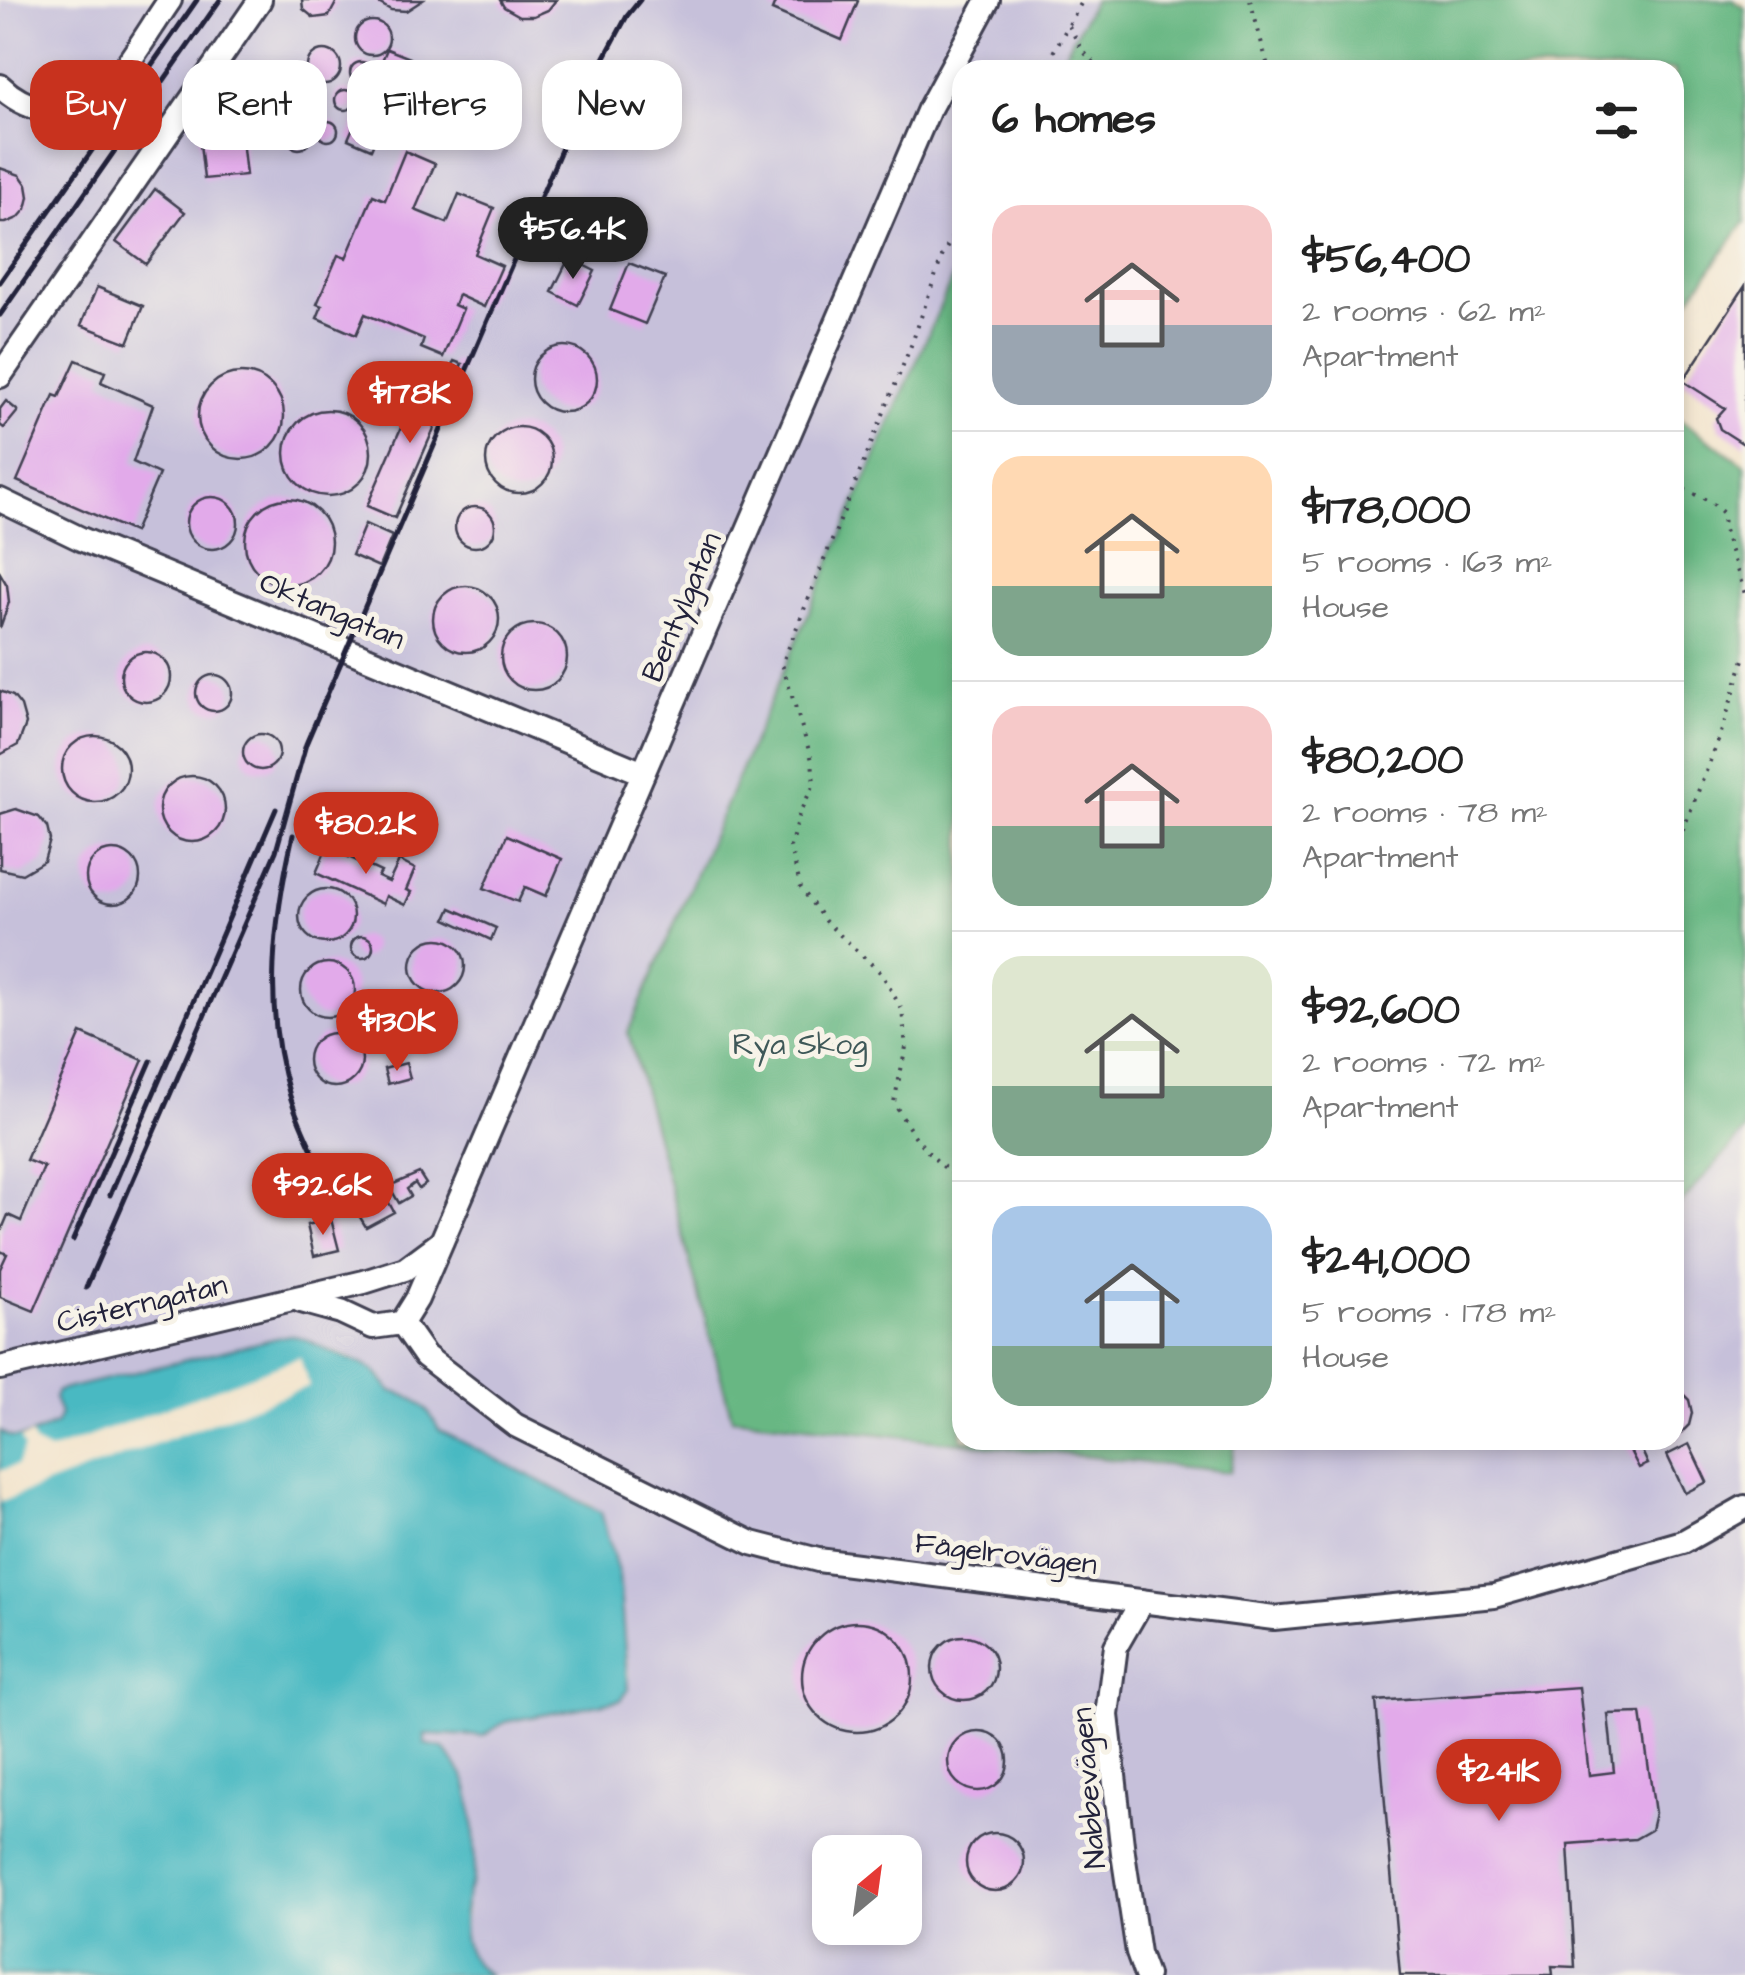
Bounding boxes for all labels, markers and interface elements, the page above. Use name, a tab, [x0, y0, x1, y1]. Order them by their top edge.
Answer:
chip: Buy	[30, 60, 162, 150]
chip: Rent	[182, 60, 327, 150]
chip: Filters	[347, 60, 522, 150]
chip: New	[542, 60, 682, 150]
text: 6 homes	[992, 91, 1156, 149]
icon: filters	[1589, 93, 1644, 148]
pin: $56.4K	[492, 197, 654, 282]
text: $56.4K	[520, 207, 626, 252]
text: $56,400	[1302, 231, 1471, 289]
icon: home	[1072, 245, 1192, 365]
text: 2 rooms · 62 m²	[1302, 289, 1546, 334]
text: Apartment	[1302, 334, 1458, 379]
pin: $178K	[340, 361, 480, 446]
text: $178K	[369, 371, 451, 416]
text: $178,000	[1302, 482, 1471, 540]
icon: home	[1072, 496, 1192, 616]
street label: Bentylgatan	[632, 526, 733, 689]
text: 5 rooms · 163 m²	[1302, 540, 1552, 585]
street label: Oktangatan	[253, 562, 411, 661]
text: House	[1302, 585, 1389, 630]
text: $80,200	[1302, 732, 1464, 790]
icon: home	[1072, 746, 1192, 866]
text: 2 rooms · 78 m²	[1302, 790, 1548, 835]
pin: $80.2K	[285, 792, 447, 877]
text: $80.2K	[316, 802, 416, 847]
text: Apartment	[1302, 835, 1458, 880]
text: $92,600	[1302, 982, 1460, 1040]
pin: $130K	[327, 989, 467, 1074]
icon: home	[1072, 996, 1192, 1116]
text: $130K	[358, 999, 436, 1044]
park label: Rya Skog	[732, 1024, 868, 1067]
text: 2 rooms · 72 m²	[1302, 1040, 1546, 1085]
text: Apartment	[1302, 1085, 1458, 1130]
pin: $92.6K	[242, 1153, 404, 1238]
text: $92.6K	[274, 1163, 372, 1208]
text: $241,000	[1302, 1232, 1470, 1290]
icon: home	[1072, 1246, 1192, 1366]
street label: Cisterngatan	[53, 1264, 232, 1345]
text: 5 rooms · 178 m²	[1302, 1290, 1556, 1335]
text: House	[1302, 1335, 1389, 1380]
street label: Fågelrovägen	[912, 1522, 1100, 1587]
street label: Nabbevägen	[1061, 1706, 1118, 1870]
pin: $241K	[1429, 1739, 1569, 1824]
text: $241K	[1458, 1749, 1540, 1794]
north arrow	[812, 1835, 922, 1945]
map controls	[812, 1835, 922, 1945]

